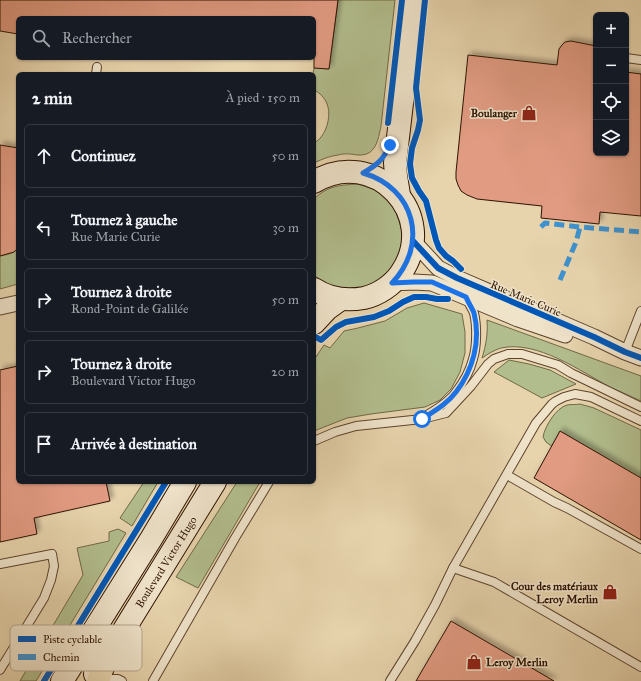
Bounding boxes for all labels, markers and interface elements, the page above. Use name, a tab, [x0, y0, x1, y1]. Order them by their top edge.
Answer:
map controls	[593, 12, 629, 156]
button: +	[593, 12, 629, 48]
search box	[16, 16, 316, 60]
icon: search	[30, 27, 52, 49]
text: Rechercher	[62, 29, 132, 47]
button: −	[593, 48, 629, 84]
button: locate	[593, 84, 629, 120]
text: 2 min	[32, 88, 72, 109]
text: À pied · 150 m	[226, 90, 300, 106]
shop icon: Boulanger	[520, 104, 538, 122]
place label: Boulanger	[471, 107, 518, 120]
button: layers	[593, 120, 629, 156]
route end	[381, 136, 399, 154]
icon: ahead	[33, 145, 55, 167]
text: Continuez	[71, 147, 136, 165]
text: 50 m	[272, 148, 299, 164]
text: Tournez à gauche	[71, 211, 178, 229]
icon: left	[33, 217, 55, 239]
text: 30 m	[273, 220, 299, 236]
text: Rue Marie Curie	[71, 229, 160, 245]
street label: Rue Marie Curie	[489, 278, 563, 319]
text: Tournez à droite	[71, 283, 172, 301]
icon: right	[33, 289, 55, 311]
text: 50 m	[272, 292, 299, 308]
text: Rond-Point de Galilée	[71, 301, 188, 317]
text: Tournez à droite	[71, 355, 172, 373]
icon: right	[33, 361, 55, 383]
text: 20 m	[271, 364, 299, 380]
text: Boulevard Victor Hugo	[71, 373, 196, 389]
route start	[413, 410, 431, 428]
icon: arrive	[33, 433, 55, 455]
text: Arrivée à destination	[71, 435, 197, 453]
street label: Boulevard Victor Hugo	[133, 514, 200, 610]
place label: Cour des matériaux Leroy Merlin	[511, 580, 598, 607]
shop icon: Cour des matériaux Leroy Merlin	[601, 583, 619, 601]
legend	[10, 625, 142, 671]
text: Piste cyclable	[43, 633, 102, 646]
text: Chemin	[43, 651, 79, 664]
shop icon: Leroy Merlin	[465, 653, 483, 671]
place label: Leroy Merlin	[486, 656, 548, 670]

